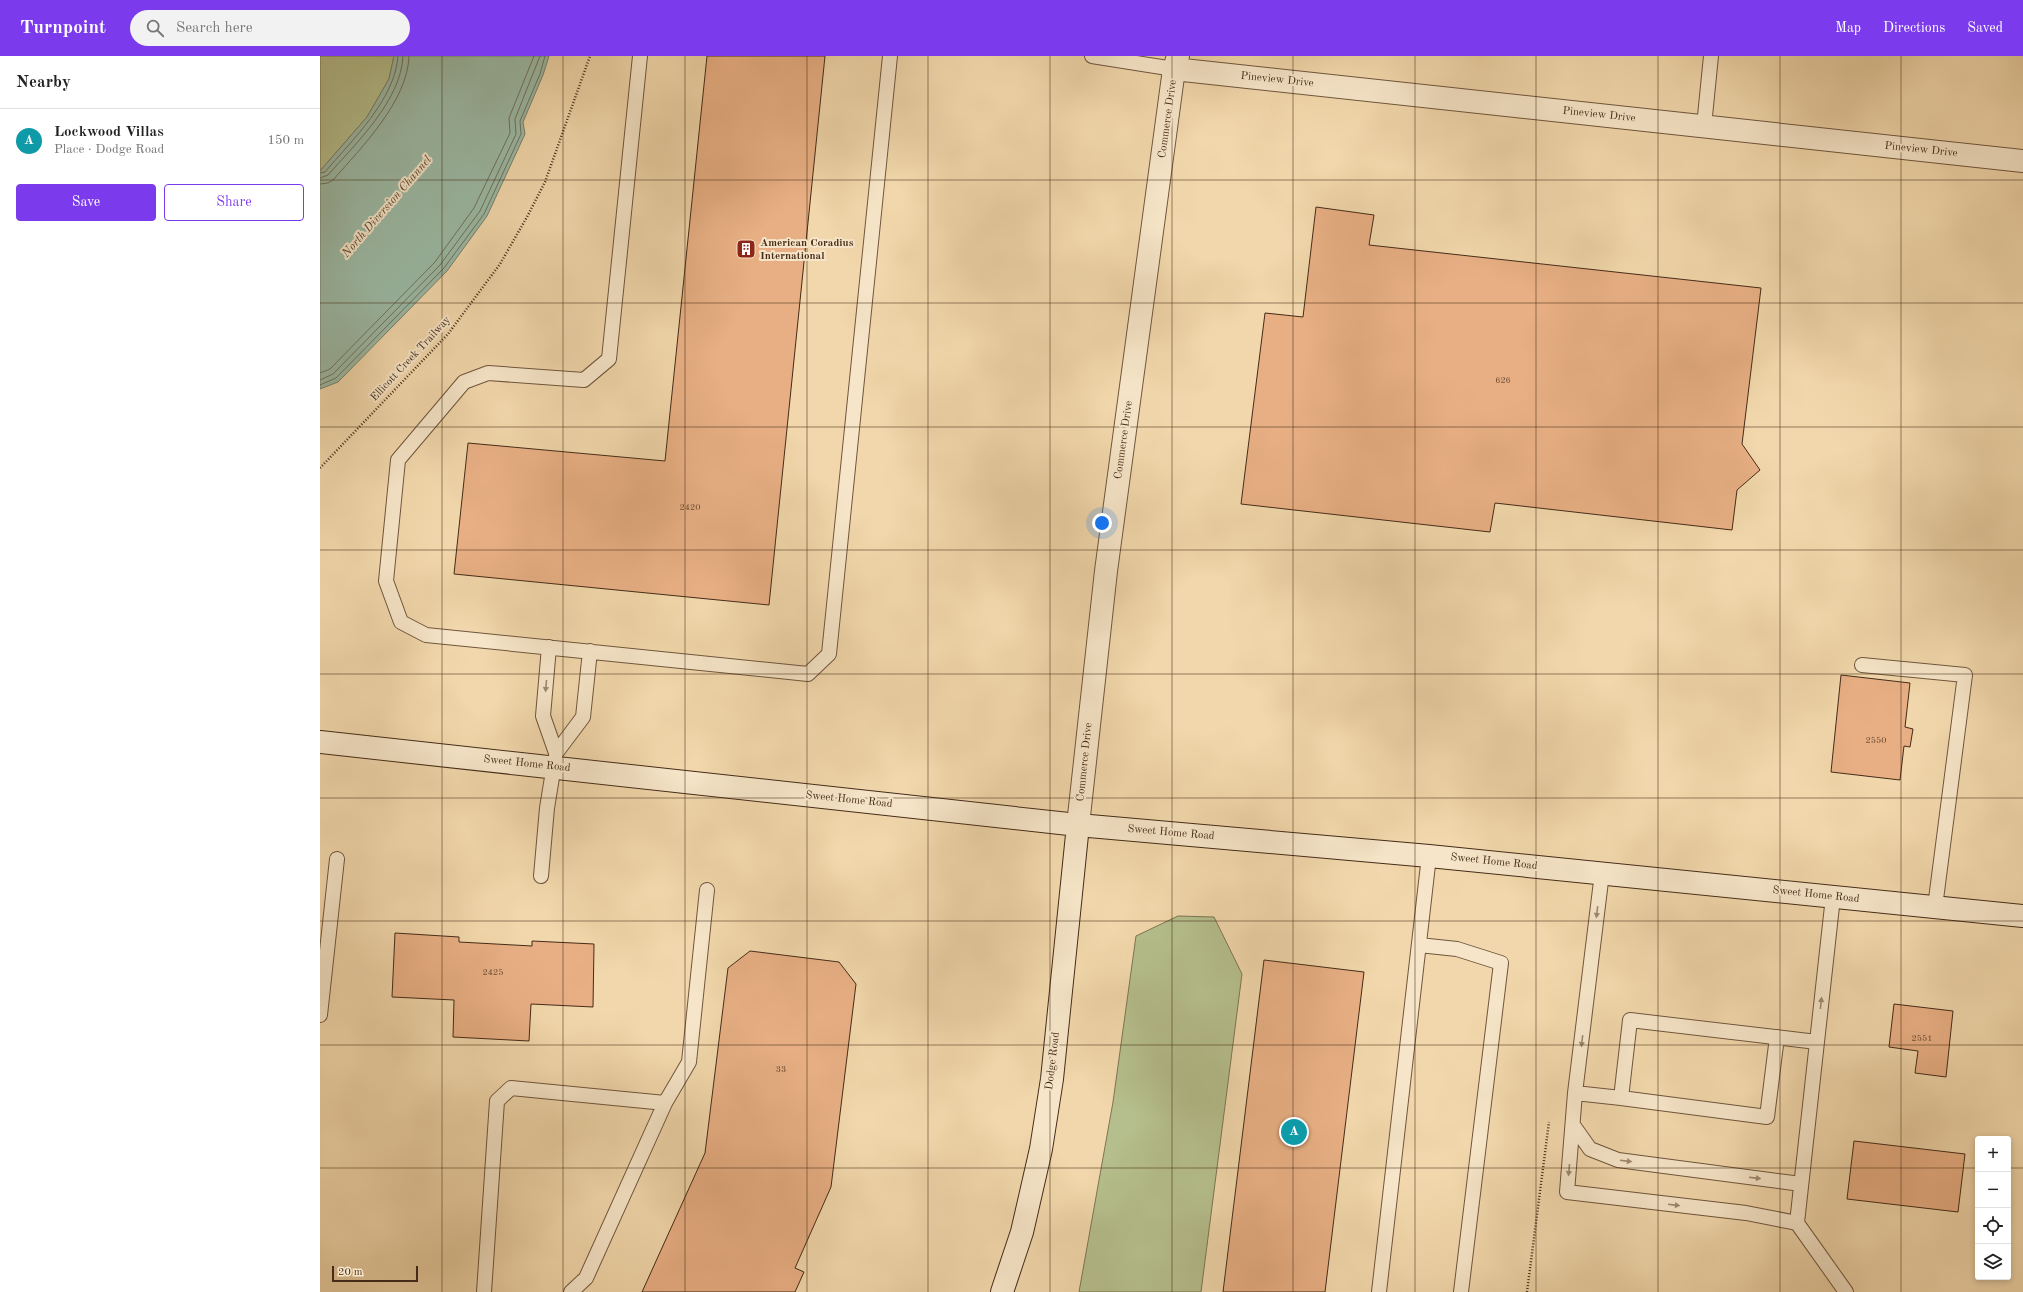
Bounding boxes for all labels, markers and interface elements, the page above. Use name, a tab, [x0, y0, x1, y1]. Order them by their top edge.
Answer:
search box	[130, 10, 410, 46]
icon: search	[144, 17, 166, 39]
text: Turnpoint	[20, 19, 106, 38]
text: Search here	[176, 21, 253, 36]
text: Map	[1835, 21, 1861, 35]
text: Directions	[1883, 21, 1945, 35]
text: Saved	[1967, 21, 2003, 35]
street label: Pineview Drive	[1240, 71, 1314, 89]
text: Nearby	[16, 74, 71, 91]
street label: Commerce Drive	[1157, 79, 1179, 159]
street label: Pineview Drive	[1562, 106, 1636, 124]
text: Lockwood Villas	[54, 125, 164, 140]
text: A	[24, 134, 34, 147]
text: 150 m	[267, 134, 304, 147]
street label: Pineview Drive	[1884, 141, 1958, 159]
text: Place · Dodge Road	[54, 143, 164, 156]
water label: North Diversion Channel	[339, 154, 434, 261]
button: Save	[16, 184, 156, 221]
button: Share	[164, 184, 304, 221]
building icon: American Coradius International	[735, 238, 757, 260]
place label: American Coradius International	[760, 238, 854, 262]
street label: Ellicott Creek Trailway	[369, 314, 453, 403]
house number: 626	[1495, 376, 1511, 385]
street label: Commerce Drive	[1113, 400, 1135, 480]
house number: 2420	[680, 503, 700, 512]
your location	[1092, 513, 1112, 533]
one-way arrow	[542, 680, 549, 692]
street label: Commerce Drive	[1075, 722, 1095, 802]
house number: 2550	[1866, 736, 1886, 745]
street label: Sweet Home Road	[483, 754, 571, 774]
street label: Sweet Home Road	[805, 790, 893, 810]
street label: Sweet Home Road	[1127, 824, 1215, 842]
street label: Sweet Home Road	[1450, 852, 1538, 872]
street label: Sweet Home Road	[1772, 885, 1860, 905]
one-way arrow	[1594, 906, 1600, 918]
house number: 2425	[483, 968, 503, 977]
one-way arrow	[1818, 997, 1824, 1009]
street label: Dodge Road	[1044, 1031, 1062, 1091]
house number: 2551	[1912, 1034, 1932, 1043]
one-way arrow	[1579, 1035, 1585, 1047]
house number: 33	[776, 1065, 786, 1074]
pin: A	[1281, 1117, 1307, 1147]
map controls	[1975, 1136, 2011, 1280]
button: +	[1975, 1136, 2011, 1172]
one-way arrow	[1620, 1158, 1632, 1164]
one-way arrow	[1565, 1164, 1572, 1176]
button: −	[1975, 1172, 2011, 1208]
one-way arrow	[1748, 1175, 1761, 1181]
one-way arrow	[1668, 1201, 1680, 1208]
button: locate	[1975, 1208, 2011, 1244]
button: layers	[1975, 1244, 2011, 1280]
scale bar	[332, 1264, 418, 1283]
text: 20 m	[338, 1267, 363, 1278]

